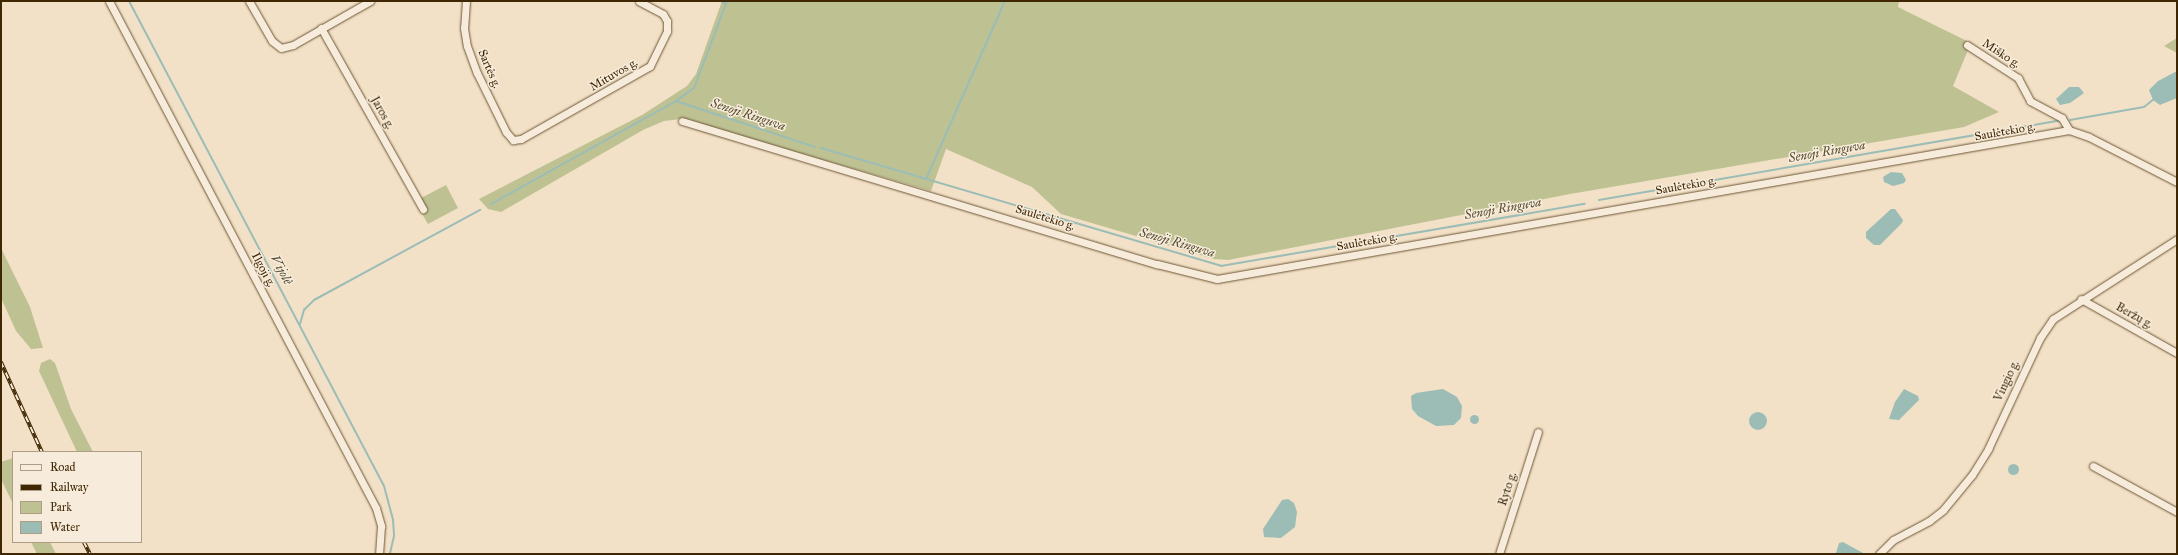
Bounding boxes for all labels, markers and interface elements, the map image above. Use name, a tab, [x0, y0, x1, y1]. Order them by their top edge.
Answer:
street label: Miško g.	[1979, 36, 2023, 72]
street label: Sartės g.	[474, 47, 504, 91]
street label: Mituvos g.	[587, 55, 641, 95]
street label: Jaros g.	[367, 94, 397, 132]
water label: Senoji Ringuva	[709, 96, 787, 134]
street label: Saulėtekio g.	[1974, 120, 2036, 144]
water label: Senoji Ringuva	[1787, 138, 1867, 166]
street label: Saulėtekio g.	[1655, 174, 1717, 198]
water label: Senoji Ringuva	[1463, 195, 1543, 223]
street label: Saulėtekio g.	[1014, 202, 1076, 234]
water label: Senoji Ringuva	[1137, 225, 1217, 261]
street label: Saulėtekio g.	[1336, 230, 1398, 254]
street label: Ilgoji g.	[248, 250, 278, 290]
water label: Vijolė	[267, 253, 295, 287]
street label: Beržų g.	[2113, 300, 2155, 332]
street label: Vingio g.	[1991, 358, 2023, 404]
legend	[12, 451, 142, 543]
text: Road	[50, 460, 76, 474]
street label: Ryto g.	[1496, 470, 1520, 508]
text: Railway	[50, 480, 88, 494]
text: Park	[50, 500, 72, 514]
text: Water	[50, 520, 80, 534]

